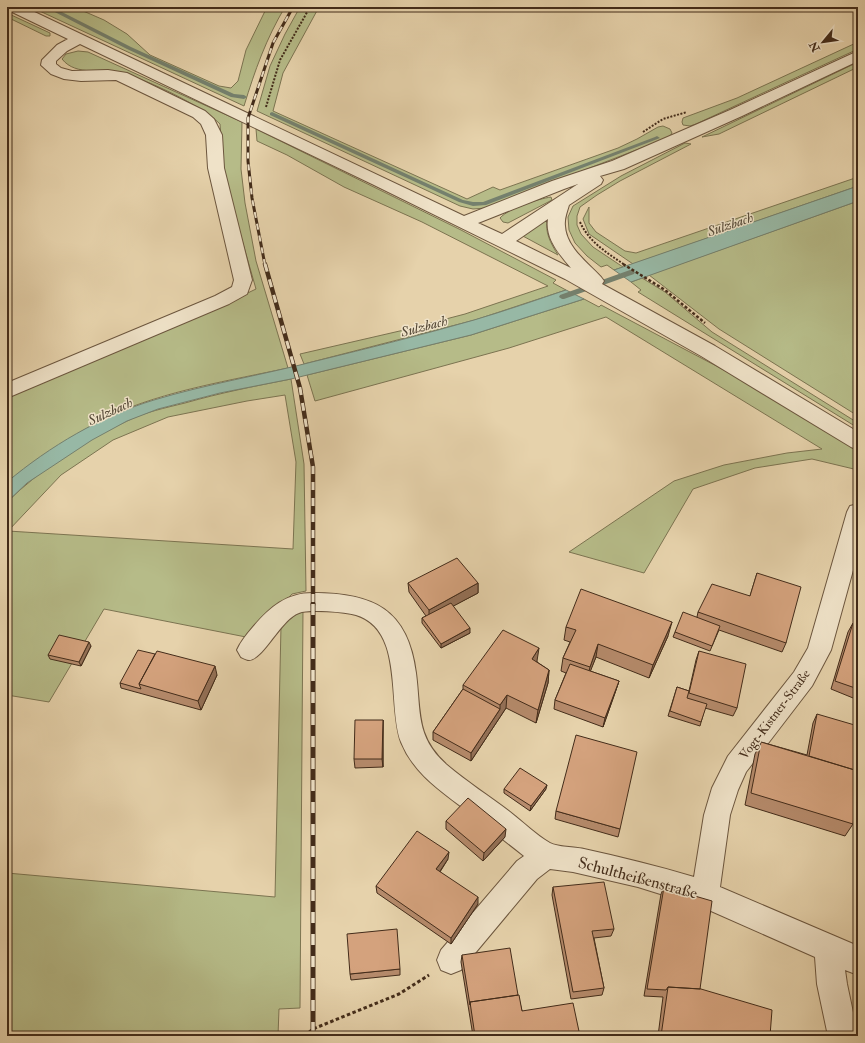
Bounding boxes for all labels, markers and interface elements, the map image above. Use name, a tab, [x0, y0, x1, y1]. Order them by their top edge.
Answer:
north arrow	[803, 22, 843, 62]
text: N	[806, 38, 823, 55]
water label: Sulzbach	[704, 209, 755, 241]
water label: Sulzbach	[398, 312, 449, 341]
water label: Sulzbach	[84, 394, 135, 430]
street label: Vogt-Kistner-Straße	[736, 666, 814, 763]
street label: Schultheißenstraße	[576, 852, 700, 904]

